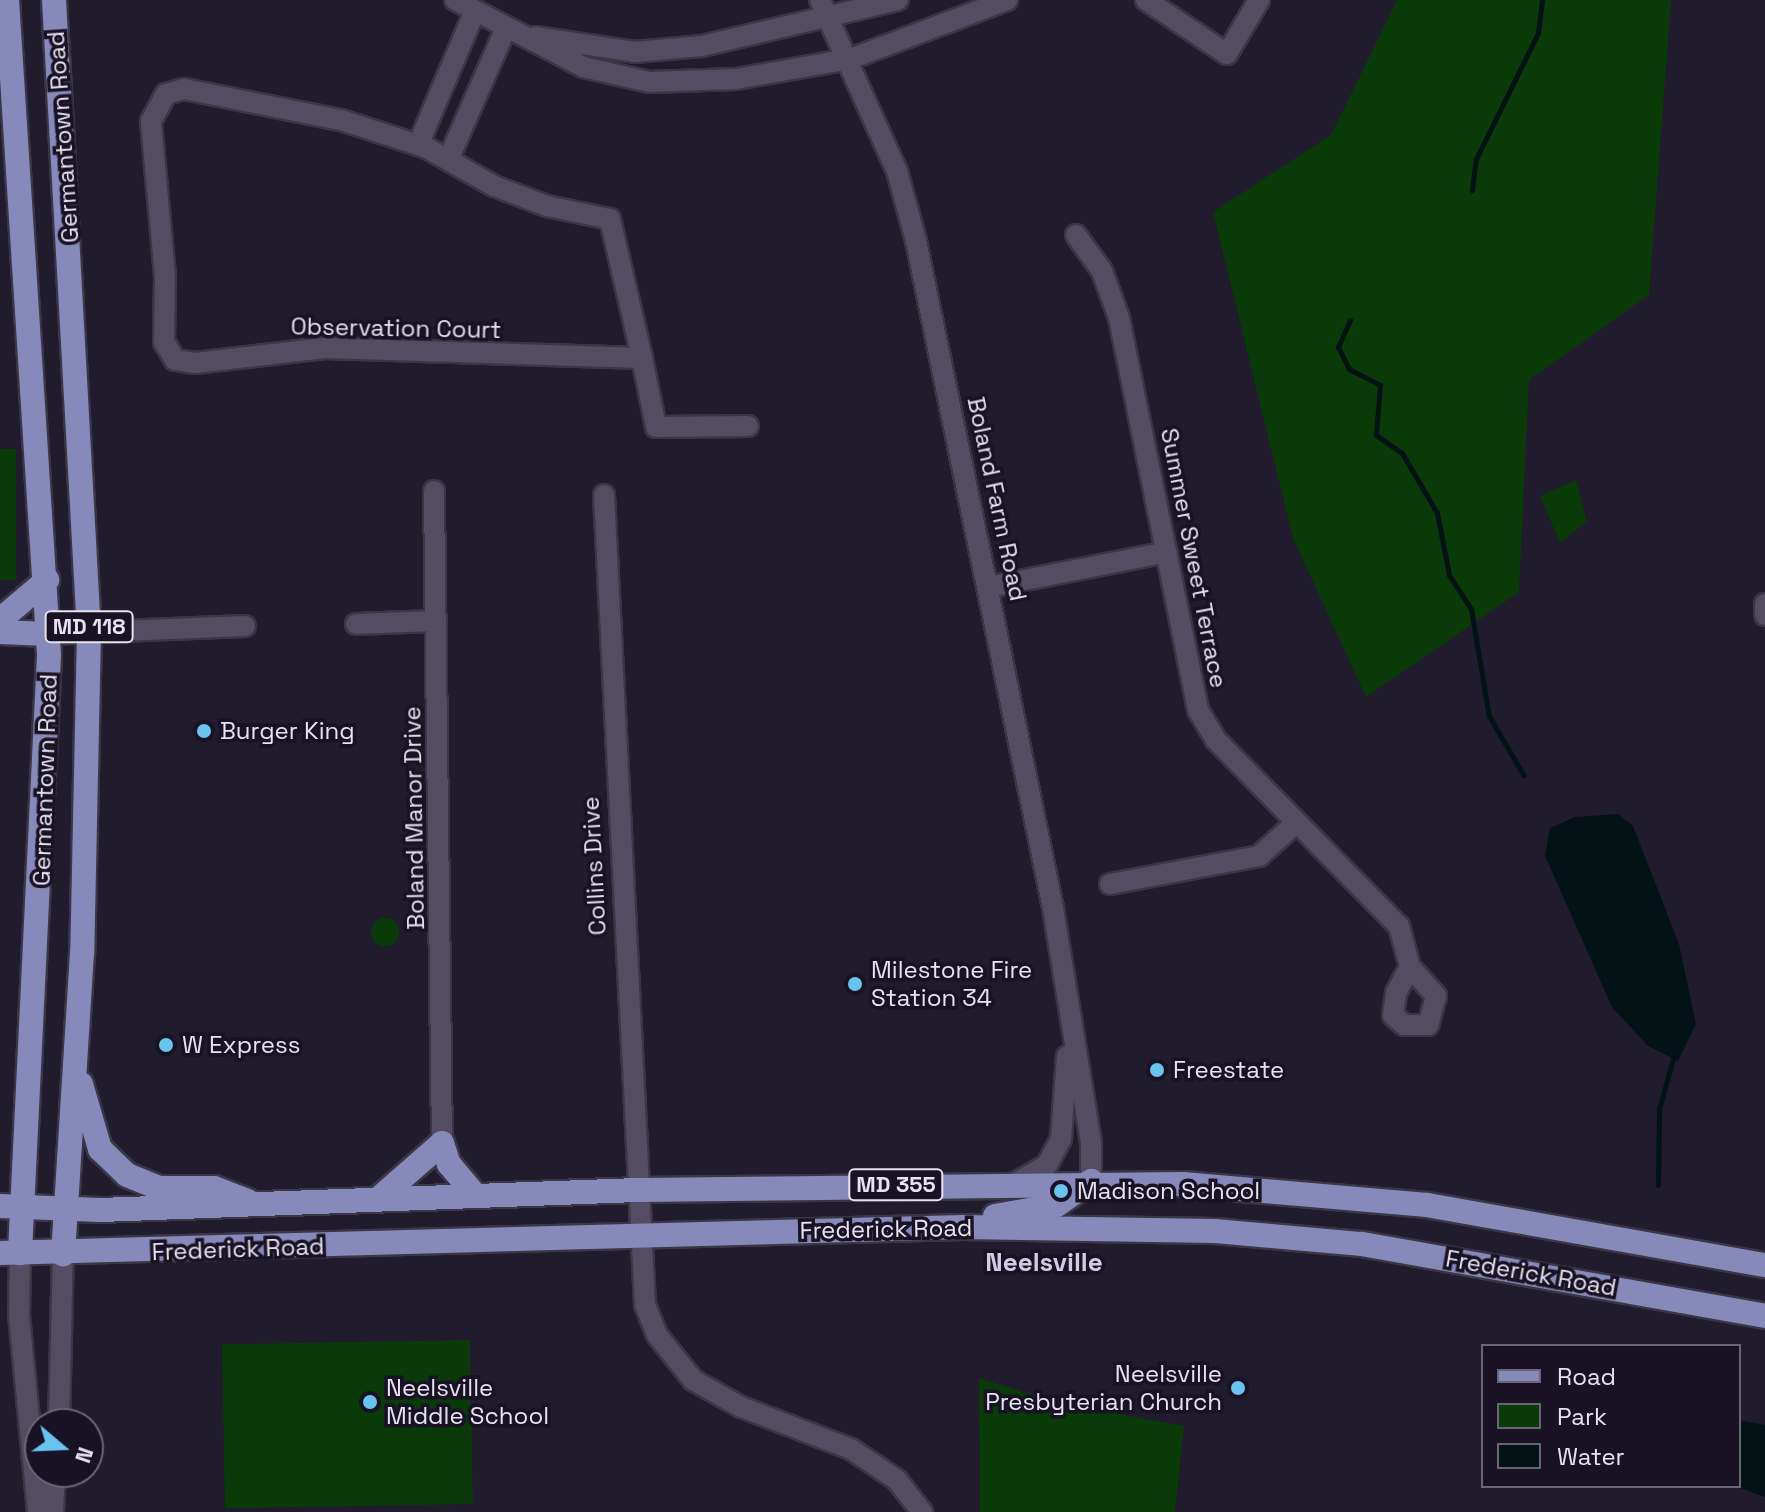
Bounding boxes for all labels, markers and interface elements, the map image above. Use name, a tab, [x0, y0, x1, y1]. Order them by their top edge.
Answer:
street label: Germantown Road	[41, 30, 85, 244]
street label: Observation Court	[290, 312, 502, 344]
street label: Boland Farm Road	[961, 394, 1033, 604]
street label: Summer Sweet Terrace	[1155, 425, 1233, 691]
road number: MD 118	[43, 609, 135, 645]
street label: Germantown Road	[27, 673, 63, 887]
street label: Boland Manor Drive	[398, 706, 430, 930]
place label: Burger King	[220, 717, 355, 745]
marker: Burger King	[195, 722, 213, 740]
street label: Collins Drive	[576, 796, 612, 936]
place label: Milestone Fire Station 34	[871, 956, 1032, 1012]
marker: Milestone Fire Station 34	[846, 975, 864, 993]
place label: W Express	[182, 1031, 300, 1059]
marker: W Express	[157, 1036, 175, 1054]
place label: Freestate	[1173, 1056, 1284, 1084]
marker: Freestate	[1148, 1061, 1166, 1079]
road number: MD 355	[848, 1167, 944, 1203]
place label: Madison School	[1077, 1177, 1260, 1205]
marker: Madison School	[1052, 1182, 1070, 1200]
street label: Frederick Road	[799, 1213, 973, 1245]
street label: Frederick Road	[151, 1232, 325, 1266]
street label: Frederick Road	[1443, 1244, 1619, 1302]
district label: Neelsville	[985, 1247, 1103, 1279]
legend	[1481, 1344, 1741, 1488]
place label: Neelsville Presbyterian Church	[985, 1360, 1222, 1416]
text: Road	[1557, 1361, 1616, 1392]
place label: Neelsville Middle School	[386, 1374, 549, 1430]
marker: Neelsville Presbyterian Church	[1229, 1379, 1247, 1397]
marker: Neelsville Middle School	[361, 1393, 379, 1411]
text: Park	[1557, 1401, 1607, 1432]
north arrow	[24, 1408, 104, 1488]
text: Water	[1557, 1441, 1625, 1472]
text: N	[69, 1444, 100, 1467]

